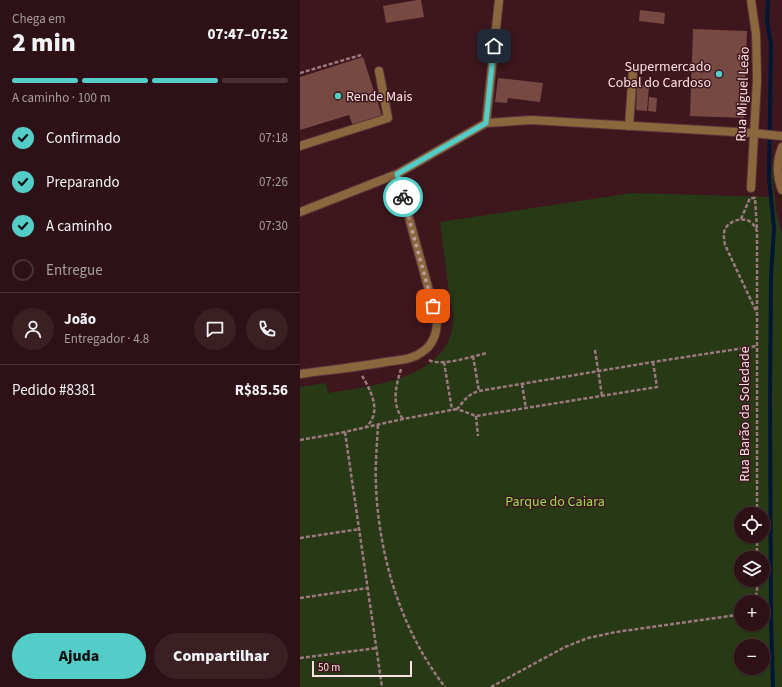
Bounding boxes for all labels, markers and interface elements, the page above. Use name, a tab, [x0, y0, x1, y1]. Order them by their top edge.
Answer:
text: Chega em	[12, 10, 66, 28]
text: 2 min	[12, 24, 76, 61]
text: 07:47–07:52	[207, 24, 288, 45]
pin	[477, 29, 511, 63]
icon: home	[483, 35, 505, 57]
street label: Rua Miguel Leão	[731, 46, 755, 142]
place label: Supermercado Cobal do Cardoso	[608, 57, 711, 93]
marker: Supermercado Cobal do Cardoso	[714, 69, 724, 79]
place label: Rende Mais	[346, 87, 413, 107]
text: A caminho · 100 m	[12, 89, 110, 107]
marker: Rende Mais	[333, 91, 343, 101]
icon: check	[12, 127, 34, 149]
text: Confirmado	[46, 128, 121, 149]
text: 07:18	[259, 129, 288, 147]
icon: check	[12, 171, 34, 193]
text: Preparando	[46, 172, 120, 193]
text: 07:26	[259, 173, 288, 191]
courier	[383, 177, 423, 217]
icon: bike	[392, 186, 414, 208]
icon: check	[12, 215, 34, 237]
text: A caminho	[46, 216, 112, 237]
text: 07:30	[259, 217, 288, 235]
text: Entregue	[46, 260, 103, 281]
pin	[416, 289, 450, 323]
icon: bag	[422, 295, 444, 317]
button: person	[12, 308, 54, 350]
button: chat	[194, 308, 236, 350]
button: phone	[246, 308, 288, 350]
text: João	[64, 309, 96, 330]
text: Entregador · 4.8	[64, 330, 149, 348]
street label: Rua Barão da Soledade	[735, 346, 755, 482]
text: Pedido #8381	[12, 380, 96, 401]
text: R$85.56	[235, 380, 288, 401]
park label: Parque do Caiara	[505, 492, 605, 512]
map controls	[734, 507, 770, 675]
button: locate	[734, 507, 770, 543]
button: layers	[734, 551, 770, 587]
button: +	[734, 595, 770, 631]
button: Ajuda	[12, 633, 146, 679]
button: Compartilhar	[154, 633, 288, 679]
button: −	[734, 639, 770, 675]
scale bar	[312, 659, 412, 678]
text: 50 m	[318, 660, 340, 675]

